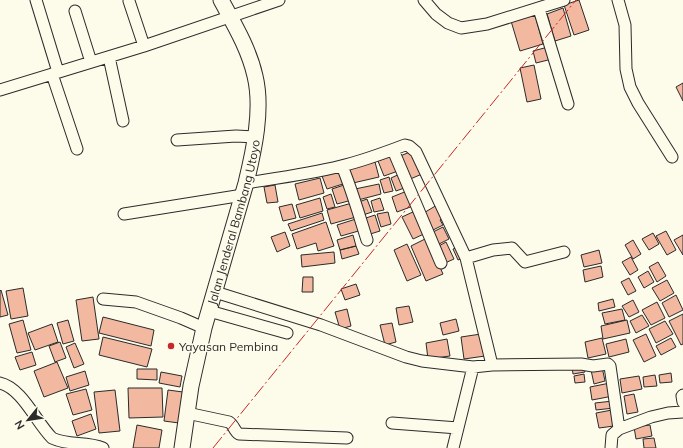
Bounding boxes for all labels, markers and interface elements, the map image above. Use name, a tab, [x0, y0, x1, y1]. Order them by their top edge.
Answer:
street label: Jalan Jenderal Bambang Utoyo	[204, 138, 263, 307]
place label: Yayasan Pembina	[178, 339, 278, 354]
marker: Yayasan Pembina	[166, 341, 176, 351]
north arrow	[8, 400, 48, 440]
text: N	[11, 418, 27, 432]

